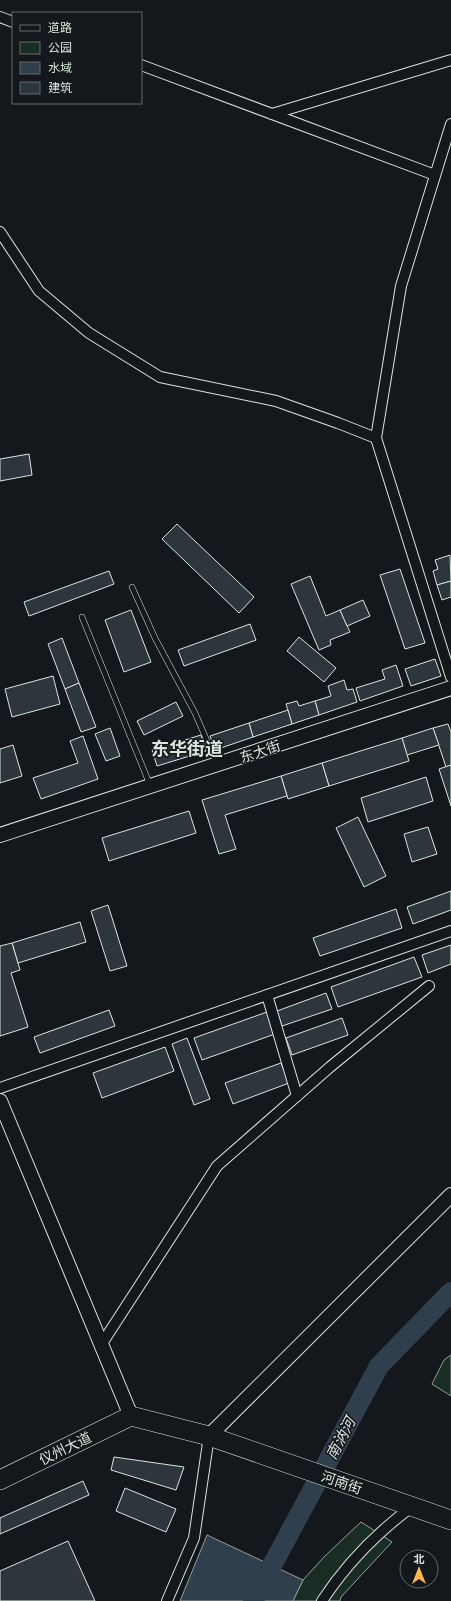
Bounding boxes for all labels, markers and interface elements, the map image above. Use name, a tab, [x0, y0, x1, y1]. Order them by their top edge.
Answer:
legend	[12, 12, 142, 104]
text: 道路	[48, 20, 72, 34]
text: 公园	[48, 40, 72, 54]
text: 水域	[48, 60, 72, 74]
text: 建筑	[48, 80, 72, 94]
street label: 东大街	[237, 736, 283, 766]
district label: 东华街道	[151, 737, 223, 759]
water label: 南汭河	[321, 1411, 360, 1462]
street label: 仪州大道	[36, 1428, 94, 1468]
street label: 河南街	[319, 1467, 365, 1497]
north arrow	[399, 1549, 439, 1589]
text: 北	[414, 1552, 425, 1565]

